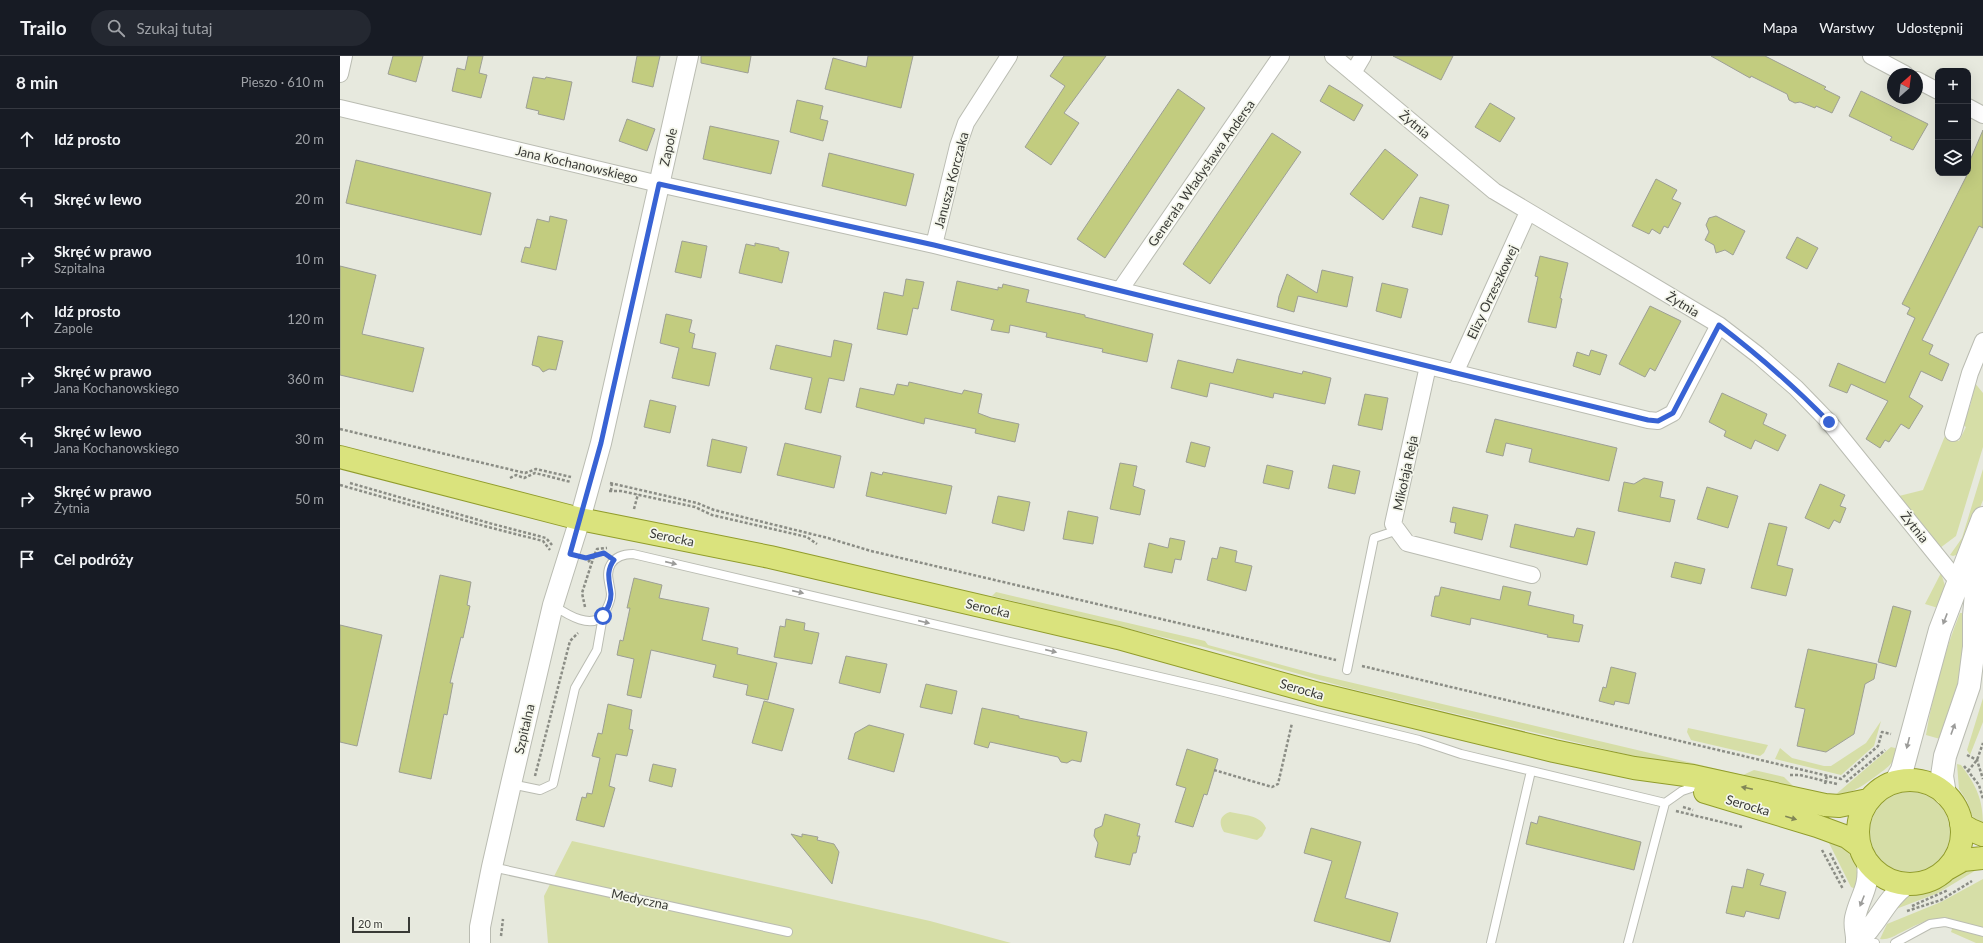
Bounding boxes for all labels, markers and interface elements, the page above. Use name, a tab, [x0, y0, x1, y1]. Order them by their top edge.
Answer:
search box	[91, 10, 371, 46]
text: Trailo	[20, 16, 67, 39]
icon: search	[105, 17, 127, 39]
text: Szukaj tutaj	[137, 19, 212, 37]
text: Mapa	[1763, 19, 1797, 36]
text: Warstwy	[1819, 19, 1874, 36]
text: Udostępnij	[1896, 19, 1963, 36]
north arrow	[1887, 68, 1923, 104]
map controls	[1935, 68, 1971, 176]
button: +	[1935, 68, 1971, 104]
text: 8 min	[16, 72, 58, 93]
text: Pieszo · 610 m	[241, 74, 324, 90]
street label: Generała Władysława Andersa	[1144, 97, 1258, 249]
button: −	[1935, 104, 1971, 140]
street label: Żytnia	[1396, 106, 1434, 142]
street label: Zapole	[656, 126, 680, 168]
icon: ahead	[16, 128, 38, 150]
text: Idź prosto	[54, 130, 121, 148]
street label: Janusza Korczaka	[930, 130, 972, 230]
text: 20 m	[295, 131, 324, 147]
button: layers	[1935, 140, 1971, 176]
street label: Jana Kochanowskiego	[514, 142, 640, 186]
icon: left	[16, 188, 38, 210]
text: Skręć w lewo	[54, 190, 142, 208]
text: 20 m	[295, 191, 324, 207]
text: Skręć w prawo	[54, 242, 152, 260]
street label: Elizy Orzeszkowej	[1463, 242, 1521, 342]
icon: right	[16, 248, 38, 270]
text: 10 m	[295, 251, 324, 267]
text: Szpitalna	[54, 260, 105, 276]
street label: Żytnia	[1664, 288, 1702, 320]
text: Idź prosto	[54, 302, 121, 320]
icon: ahead	[16, 308, 38, 330]
text: 120 m	[287, 311, 324, 327]
text: Zapole	[54, 320, 93, 336]
text: Skręć w prawo	[54, 362, 152, 380]
icon: right	[16, 368, 38, 390]
text: 360 m	[287, 371, 324, 387]
text: Jana Kochanowskiego	[54, 380, 179, 396]
route end	[1820, 413, 1838, 431]
text: Skręć w lewo	[54, 422, 142, 440]
icon: left	[16, 428, 38, 450]
text: 30 m	[295, 431, 324, 447]
street label: Mikołaja Reja	[1389, 434, 1421, 512]
text: Jana Kochanowskiego	[54, 440, 179, 456]
text: Skręć w prawo	[54, 482, 152, 500]
icon: right	[16, 488, 38, 510]
text: 50 m	[295, 491, 324, 507]
text: Żytnia	[54, 500, 90, 516]
street label: Żytnia	[1898, 508, 1932, 546]
street label: Serocka	[648, 524, 696, 550]
icon: arrive	[16, 548, 38, 570]
text: Cel podróży	[54, 550, 133, 568]
one-way arrow	[665, 560, 677, 566]
one-way arrow	[791, 590, 804, 596]
street label: Serocka	[964, 595, 1012, 621]
route start	[594, 607, 612, 625]
one-way arrow	[1941, 613, 1947, 625]
one-way arrow	[918, 619, 930, 625]
one-way arrow	[1045, 649, 1057, 655]
street label: Serocka	[1278, 675, 1326, 703]
street label: Szpitalna	[510, 702, 538, 756]
one-way arrow	[1951, 722, 1957, 734]
one-way arrow	[1905, 737, 1911, 750]
one-way arrow	[1741, 785, 1754, 791]
street label: Serocka	[1724, 791, 1772, 819]
one-way arrow	[1785, 815, 1797, 821]
street label: Medyczna	[610, 885, 670, 913]
one-way arrow	[1858, 895, 1864, 907]
scale bar	[352, 915, 410, 934]
text: 20 m	[358, 917, 383, 930]

